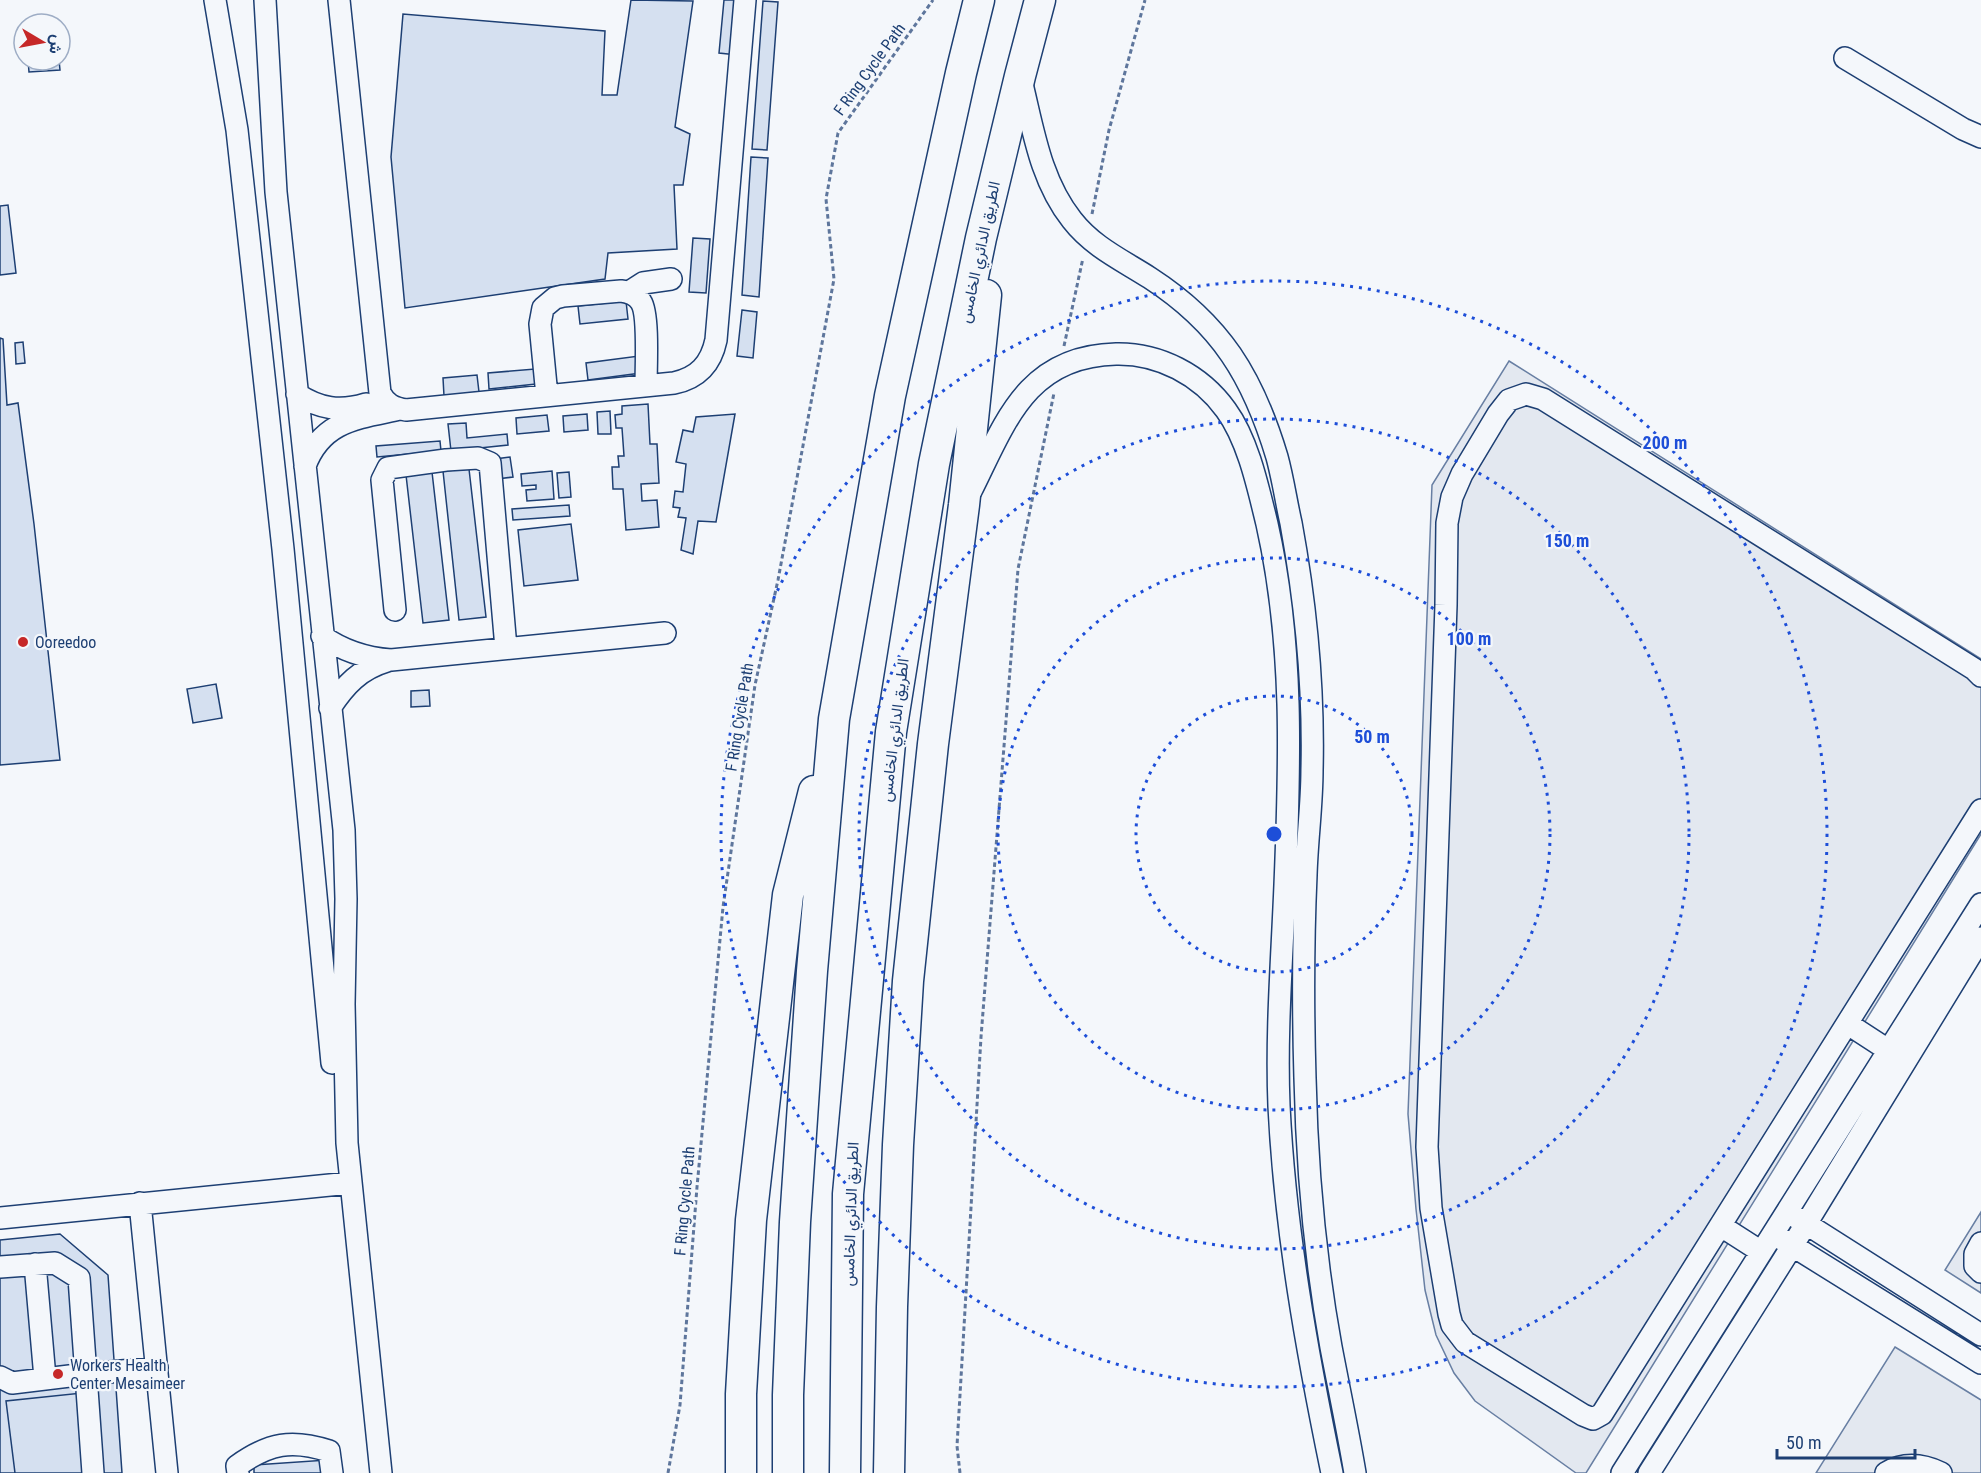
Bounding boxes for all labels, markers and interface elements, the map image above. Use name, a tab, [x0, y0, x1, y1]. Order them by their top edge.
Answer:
north arrow	[12, 12, 72, 72]
street label: F Ring Cycle Path	[830, 19, 909, 119]
text: ش	[45, 33, 67, 56]
street label: الطريق الدائري الخامس	[955, 179, 1008, 326]
text: 200 m	[1643, 432, 1687, 453]
text: 150 m	[1545, 530, 1589, 551]
text: 100 m	[1447, 628, 1491, 649]
place label: Ooreedoo	[35, 633, 96, 652]
marker: Ooreedoo	[16, 635, 30, 649]
street label: الطريق الدائري الخامس	[876, 657, 917, 803]
street label: F Ring Cycle Path	[722, 661, 757, 773]
text: 50 m	[1354, 726, 1390, 747]
centre of rings	[1264, 824, 1284, 844]
street label: الطريق الدائري الخامس	[838, 1141, 867, 1287]
street label: F Ring Cycle Path	[670, 1146, 699, 1256]
place label: Workers Health Center Mesaimeer	[70, 1356, 185, 1393]
marker: Workers Health Center Mesaimeer	[51, 1367, 65, 1381]
scale bar	[1777, 1422, 1915, 1460]
text: 50 m	[1786, 1432, 1821, 1453]

